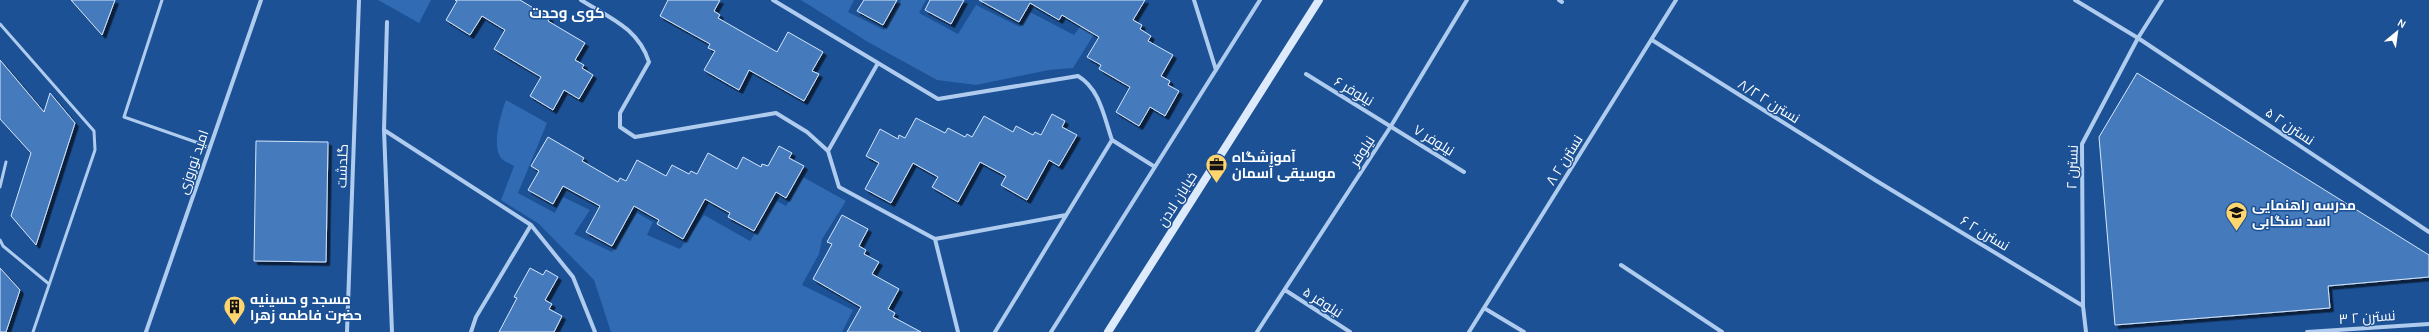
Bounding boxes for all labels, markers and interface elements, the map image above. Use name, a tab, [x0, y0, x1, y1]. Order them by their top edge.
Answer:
district label: کوی وحدت	[529, 4, 605, 22]
north arrow	[2377, 12, 2417, 52]
text: N	[2395, 16, 2408, 31]
street label: ۶ نیلوفر	[1331, 73, 1377, 110]
street label: ۸/۲ نسترن ۲	[1735, 76, 1803, 127]
street label: ۵ نسترن ۲	[2262, 104, 2317, 149]
street label: ۷ نیلوفر	[1410, 121, 1457, 160]
street label: امید نوروزی	[175, 128, 212, 197]
street label: ۸ نسترن ۲	[1542, 132, 1587, 189]
street label: نیلوفر	[1346, 133, 1379, 171]
street label: گلدشت	[333, 144, 352, 188]
street label: نسترن ۲	[2063, 145, 2082, 189]
place label: آموزشگاه موسیقی آسمان	[1232, 149, 1336, 182]
office icon: آموزشگاه موسیقی آسمان	[1203, 152, 1229, 185]
street label: خیابان لادن	[1154, 169, 1201, 230]
place label: مدرسه راهنمایی اسد سنگابی	[2252, 197, 2356, 230]
school or university icon: مدرسه راهنمایی اسد سنگابی	[2223, 200, 2249, 233]
street label: ۶ نسترن ۲	[1957, 212, 2012, 255]
street label: ۵ نیلوفر	[1300, 283, 1346, 322]
place label: مسجد و حسینیه حضرت فاطمه زهرا	[250, 291, 362, 324]
building icon: مسجد و حسینیه حضرت فاطمه زهرا	[221, 294, 247, 327]
street label: ۳ نسترن ۲	[2338, 307, 2396, 328]

